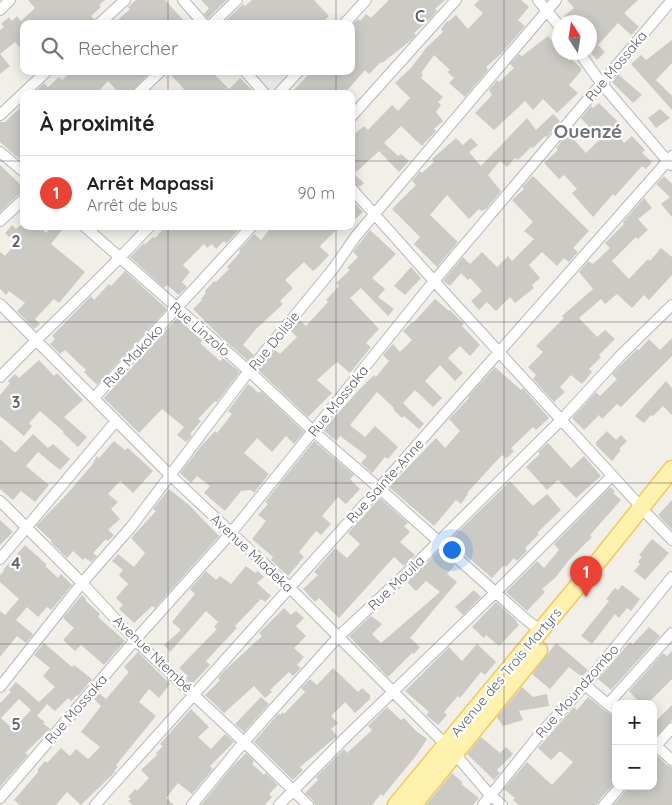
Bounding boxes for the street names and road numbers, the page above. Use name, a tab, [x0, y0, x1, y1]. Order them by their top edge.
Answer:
street label: Rue Mossaka	[581, 27, 651, 105]
street label: Rue Linzolo	[166, 298, 234, 360]
street label: Rue Dolisie	[245, 308, 303, 374]
street label: Rue Makoko	[99, 321, 167, 391]
street label: Rue Mossaka	[304, 362, 372, 440]
street label: Rue Sainte-Anne	[342, 435, 428, 527]
street label: Avenue Miadeka	[207, 510, 297, 596]
street label: Rue Mouila	[364, 552, 428, 614]
street label: Avenue des Trois Martyrs	[447, 604, 565, 740]
street label: Avenue Ntembé	[109, 612, 197, 697]
street label: Rue Moundzombo	[531, 640, 623, 742]
street label: Rue Mossaka	[41, 670, 111, 748]

